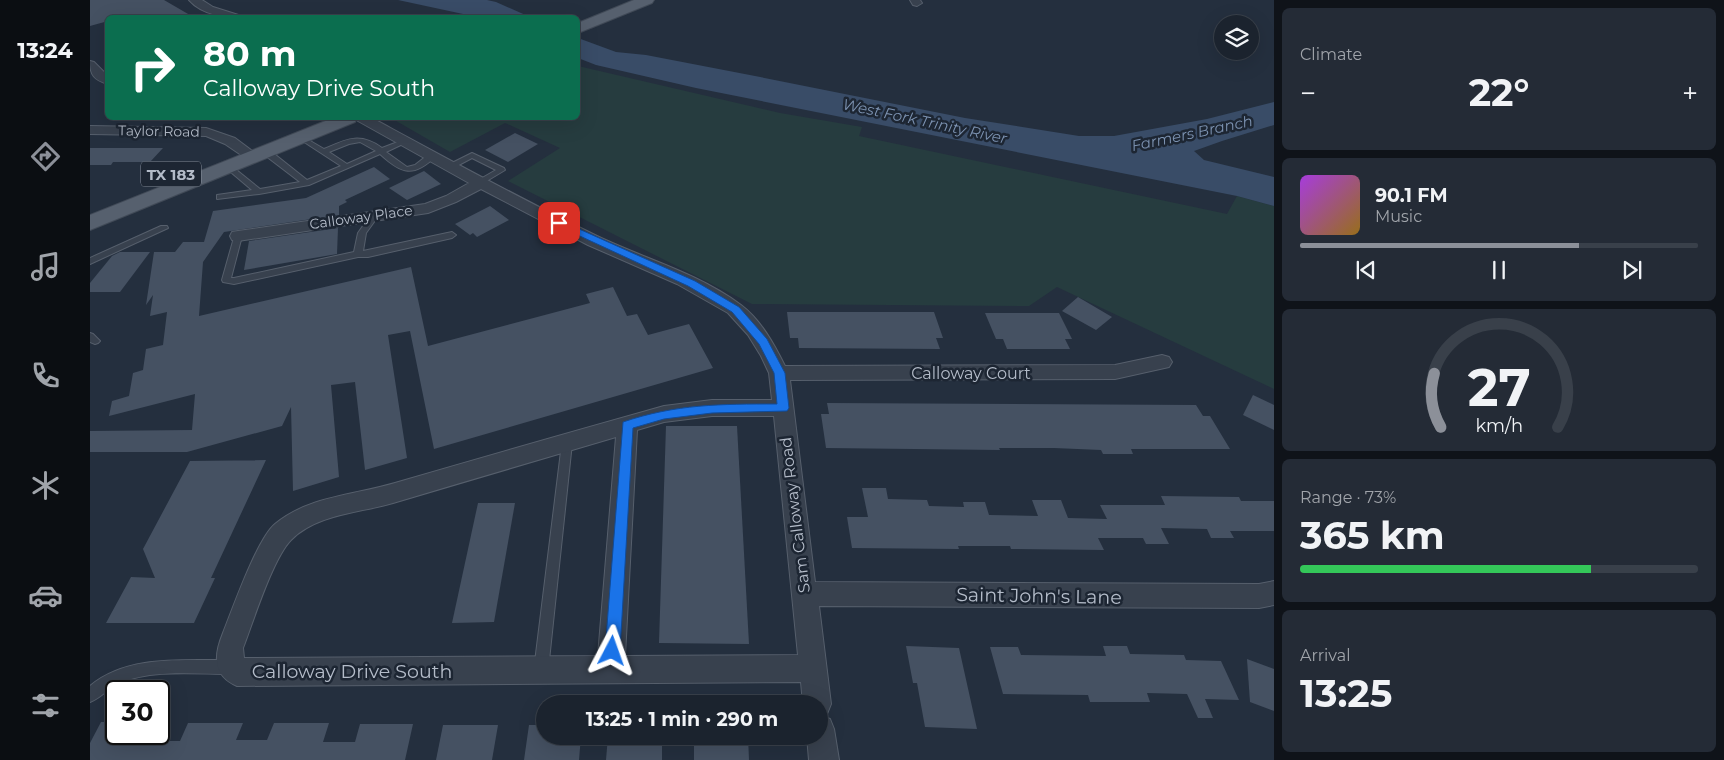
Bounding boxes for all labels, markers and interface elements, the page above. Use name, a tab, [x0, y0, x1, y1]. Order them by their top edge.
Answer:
map controls	[1214, 15, 1259, 60]
button: layers	[1214, 15, 1259, 60]
text: 80 m	[203, 32, 297, 75]
icon: right	[120, 35, 185, 100]
text: 13:24	[17, 37, 73, 64]
text: Climate	[1300, 45, 1362, 64]
text: 22°	[1469, 69, 1529, 116]
text: Calloway Drive South	[203, 75, 435, 102]
text: −	[1300, 76, 1316, 110]
text: +	[1682, 76, 1698, 110]
water label: West Fork Trinity River	[841, 94, 1010, 148]
water label: Farmers Branch	[1130, 111, 1254, 155]
street label: Taylor Road	[118, 121, 200, 141]
icon: directions	[28, 139, 63, 174]
road number: TX 183	[141, 162, 201, 186]
text: 90.1 FM	[1375, 184, 1448, 207]
street label: Calloway Place	[308, 201, 414, 233]
pin	[538, 202, 580, 244]
text: Music	[1375, 207, 1422, 226]
icon: arrive	[545, 209, 573, 237]
icon: music	[28, 249, 63, 284]
icon: previous	[1352, 256, 1380, 284]
icon: pause	[1485, 256, 1513, 284]
icon: next	[1618, 256, 1646, 284]
text: 27	[1468, 356, 1530, 419]
icon: phone	[28, 358, 63, 393]
street label: Calloway Court	[911, 364, 1031, 383]
text: km/h	[1475, 415, 1523, 436]
street label: Sam Calloway Road	[776, 436, 814, 594]
icon: climate	[28, 468, 63, 503]
text: Range · 73%	[1300, 488, 1396, 507]
text: 365 km	[1300, 512, 1445, 559]
icon: car	[28, 578, 63, 613]
street label: Saint John's Lane	[956, 583, 1122, 609]
position arrow	[585, 624, 637, 676]
text: Arrival	[1300, 646, 1350, 665]
street label: Calloway Drive South	[252, 660, 452, 683]
text: 13:25	[1300, 670, 1392, 717]
speed limit sign: 30	[105, 680, 170, 745]
icon: filters	[28, 688, 63, 723]
text: 13:25 · 1 min · 290 m	[586, 708, 778, 731]

